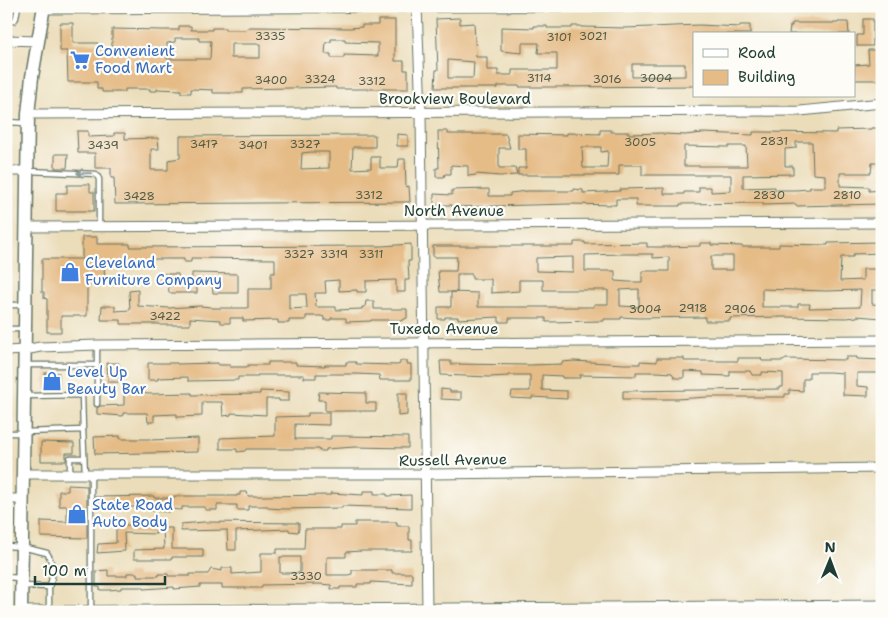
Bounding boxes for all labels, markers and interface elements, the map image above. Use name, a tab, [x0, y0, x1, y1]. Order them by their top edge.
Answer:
house number: 3335	[255, 28, 285, 44]
house number: 3021	[579, 28, 607, 44]
house number: 3101	[546, 29, 572, 45]
legend	[693, 32, 856, 98]
place label: Convenient Food Mart	[95, 41, 175, 78]
text: Road	[738, 43, 776, 63]
supermarket icon: Convenient Food Mart	[69, 49, 91, 71]
text: Building	[738, 67, 795, 87]
house number: 3114	[526, 70, 552, 86]
house number: 3004	[640, 70, 672, 86]
house number: 3324	[304, 71, 336, 87]
house number: 3016	[592, 71, 622, 87]
house number: 3400	[255, 72, 287, 88]
house number: 3312	[358, 73, 386, 89]
street label: Brookview Boulevard	[379, 89, 532, 109]
house number: 2831	[760, 133, 788, 149]
house number: 3005	[624, 134, 656, 150]
house number: 3417	[190, 136, 218, 152]
house number: 3327	[289, 136, 321, 152]
house number: 3439	[87, 137, 119, 153]
house number: 3401	[238, 137, 268, 153]
one-way arrow	[76, 169, 92, 178]
house number: 3312	[355, 187, 383, 203]
house number: 2830	[753, 187, 785, 203]
house number: 2810	[832, 187, 862, 203]
house number: 3428	[123, 188, 155, 204]
street label: North Avenue	[404, 201, 504, 221]
house number: 3327	[283, 246, 315, 262]
house number: 3319	[320, 246, 348, 262]
house number: 3311	[358, 246, 384, 262]
place label: Cleveland Furniture Company	[85, 253, 222, 290]
shop icon: Cleveland Furniture Company	[59, 261, 81, 283]
house number: 2918	[679, 300, 708, 316]
house number: 3004	[629, 301, 661, 317]
house number: 2906	[724, 301, 756, 317]
house number: 3422	[149, 308, 181, 324]
street label: Tuxedo Avenue	[390, 319, 498, 339]
place label: Level Up Beauty Bar	[67, 362, 147, 399]
shop icon: Level Up Beauty Bar	[41, 370, 63, 392]
street label: Russell Avenue	[399, 449, 507, 471]
place label: State Road Auto Body	[92, 495, 173, 532]
shop icon: State Road Auto Body	[66, 503, 88, 525]
north arrow	[806, 536, 856, 586]
text: N	[825, 538, 836, 556]
scale bar	[35, 553, 165, 585]
text: 100 m	[42, 561, 87, 581]
house number: 3330	[290, 568, 322, 584]

